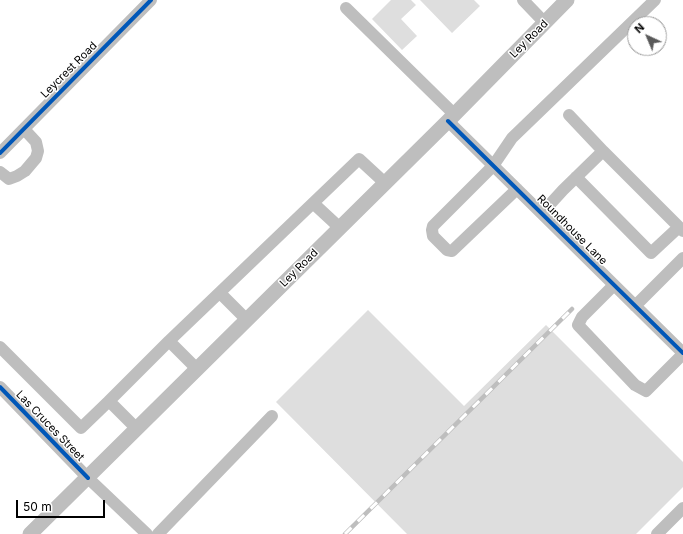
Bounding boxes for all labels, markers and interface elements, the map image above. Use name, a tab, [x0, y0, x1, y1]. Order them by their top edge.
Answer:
north arrow	[627, 16, 667, 56]
street label: Ley Road	[507, 17, 551, 61]
text: N	[631, 20, 647, 36]
street label: Leycrest Road	[38, 39, 100, 101]
street label: Roundhouse Lane	[534, 192, 610, 268]
street label: Ley Road	[277, 246, 321, 290]
street label: Las Cruces Street	[13, 388, 87, 464]
scale bar	[18, 492, 107, 518]
text: 50 m	[23, 499, 52, 514]

